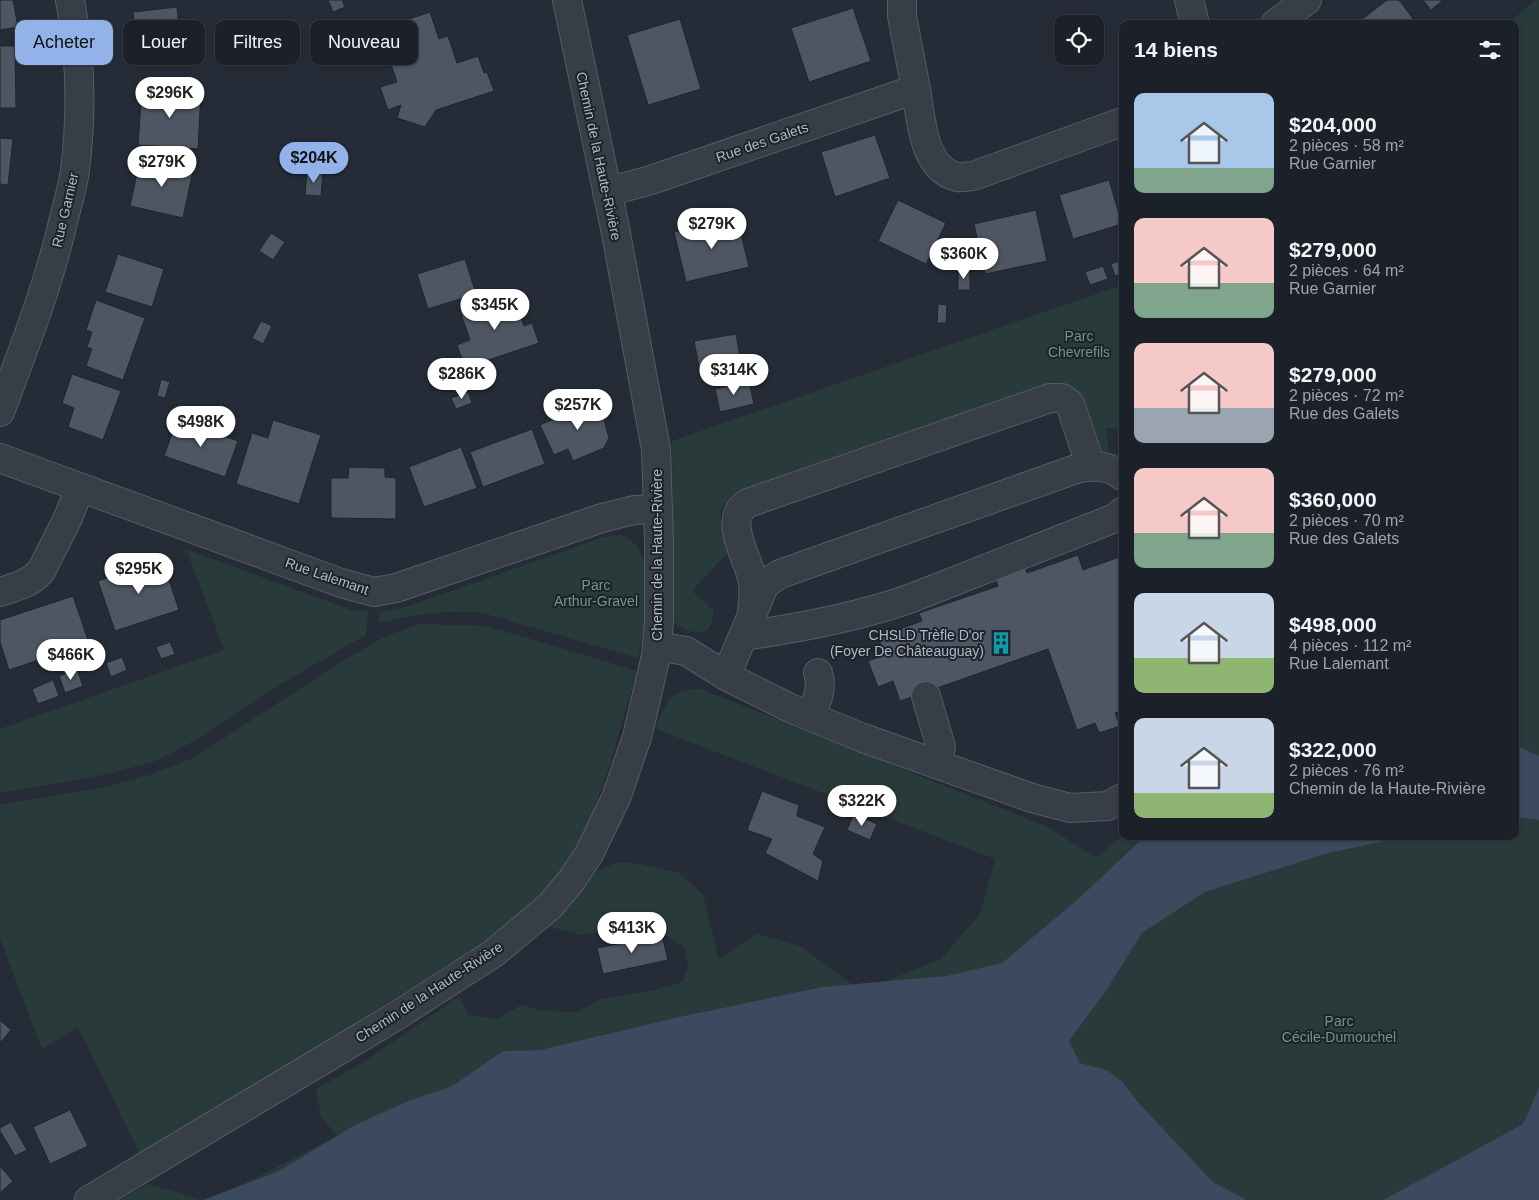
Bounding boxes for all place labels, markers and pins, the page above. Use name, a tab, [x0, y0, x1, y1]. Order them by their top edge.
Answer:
pin: $296K	[135, 76, 205, 119]
pin: $204K	[279, 142, 349, 184]
pin: $279K	[127, 146, 197, 188]
pin: $279K	[677, 208, 747, 250]
pin: $360K	[929, 238, 999, 280]
pin: $345K	[460, 288, 530, 331]
pin: $314K	[699, 354, 769, 396]
pin: $286K	[427, 358, 497, 400]
pin: $257K	[543, 388, 613, 431]
pin: $498K	[166, 406, 236, 448]
pin: $295K	[104, 552, 174, 595]
place label: CHSLD Trèfle D'or (Foyer De Châteauguay)	[830, 627, 984, 659]
building icon: CHSLD Trèfle D'or (Foyer De Châteauguay)	[988, 630, 1014, 656]
pin: $466K	[36, 638, 106, 681]
pin: $322K	[827, 784, 897, 827]
pin: $413K	[597, 912, 667, 954]

